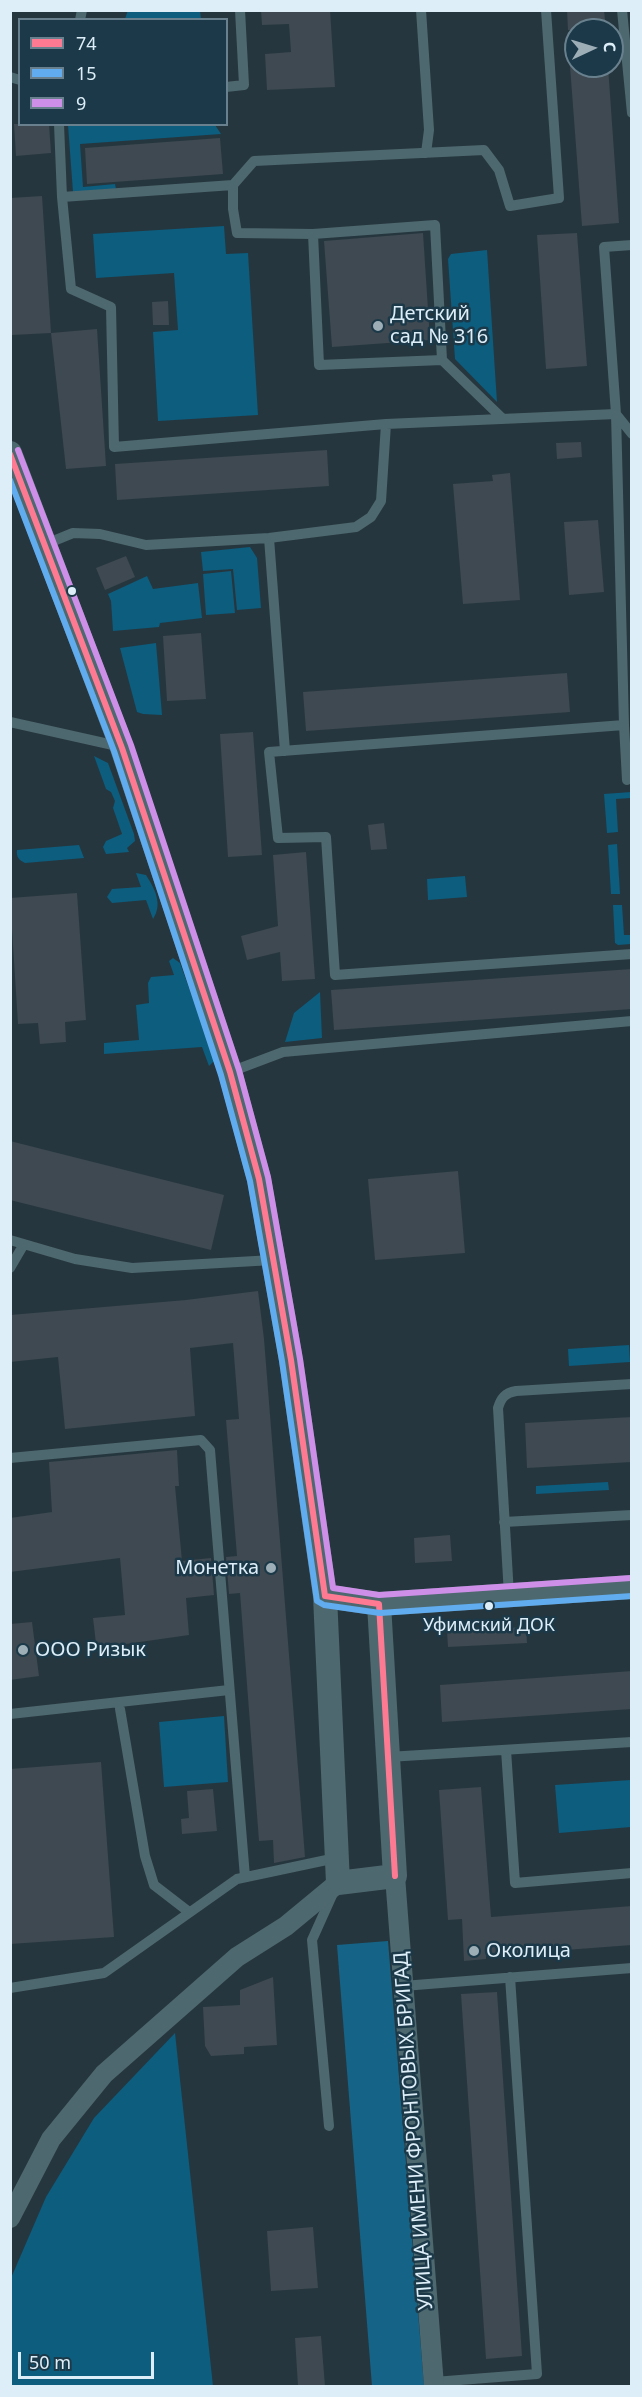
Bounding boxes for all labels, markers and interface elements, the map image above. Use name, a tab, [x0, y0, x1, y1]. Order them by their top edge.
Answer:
legend	[18, 18, 228, 126]
north arrow	[564, 18, 624, 78]
text: 74	[76, 31, 97, 55]
text: С	[599, 41, 621, 53]
text: 15	[76, 61, 97, 85]
text: 9	[76, 91, 86, 115]
place label: Детский сад № 316	[390, 302, 488, 349]
marker: Детский сад № 316	[371, 319, 385, 333]
unlabelled marker	[66, 585, 78, 597]
place label: Монетка	[175, 1556, 259, 1580]
marker: Монетка	[264, 1561, 278, 1575]
marker: Уфимский ДОК	[483, 1600, 495, 1612]
place label: Уфимский ДОК	[423, 1615, 555, 1637]
place label: ООО Ризык	[35, 1638, 146, 1662]
marker: ООО Ризык	[16, 1643, 30, 1657]
place label: Околица	[486, 1939, 571, 1963]
marker: Околица	[467, 1944, 481, 1958]
street label: УЛИЦА ИМЕНИ ФРОНТОВЫХ БРИГАД	[390, 1951, 438, 2311]
scale bar	[21, 2340, 158, 2378]
text: 50 m	[29, 2350, 71, 2374]

